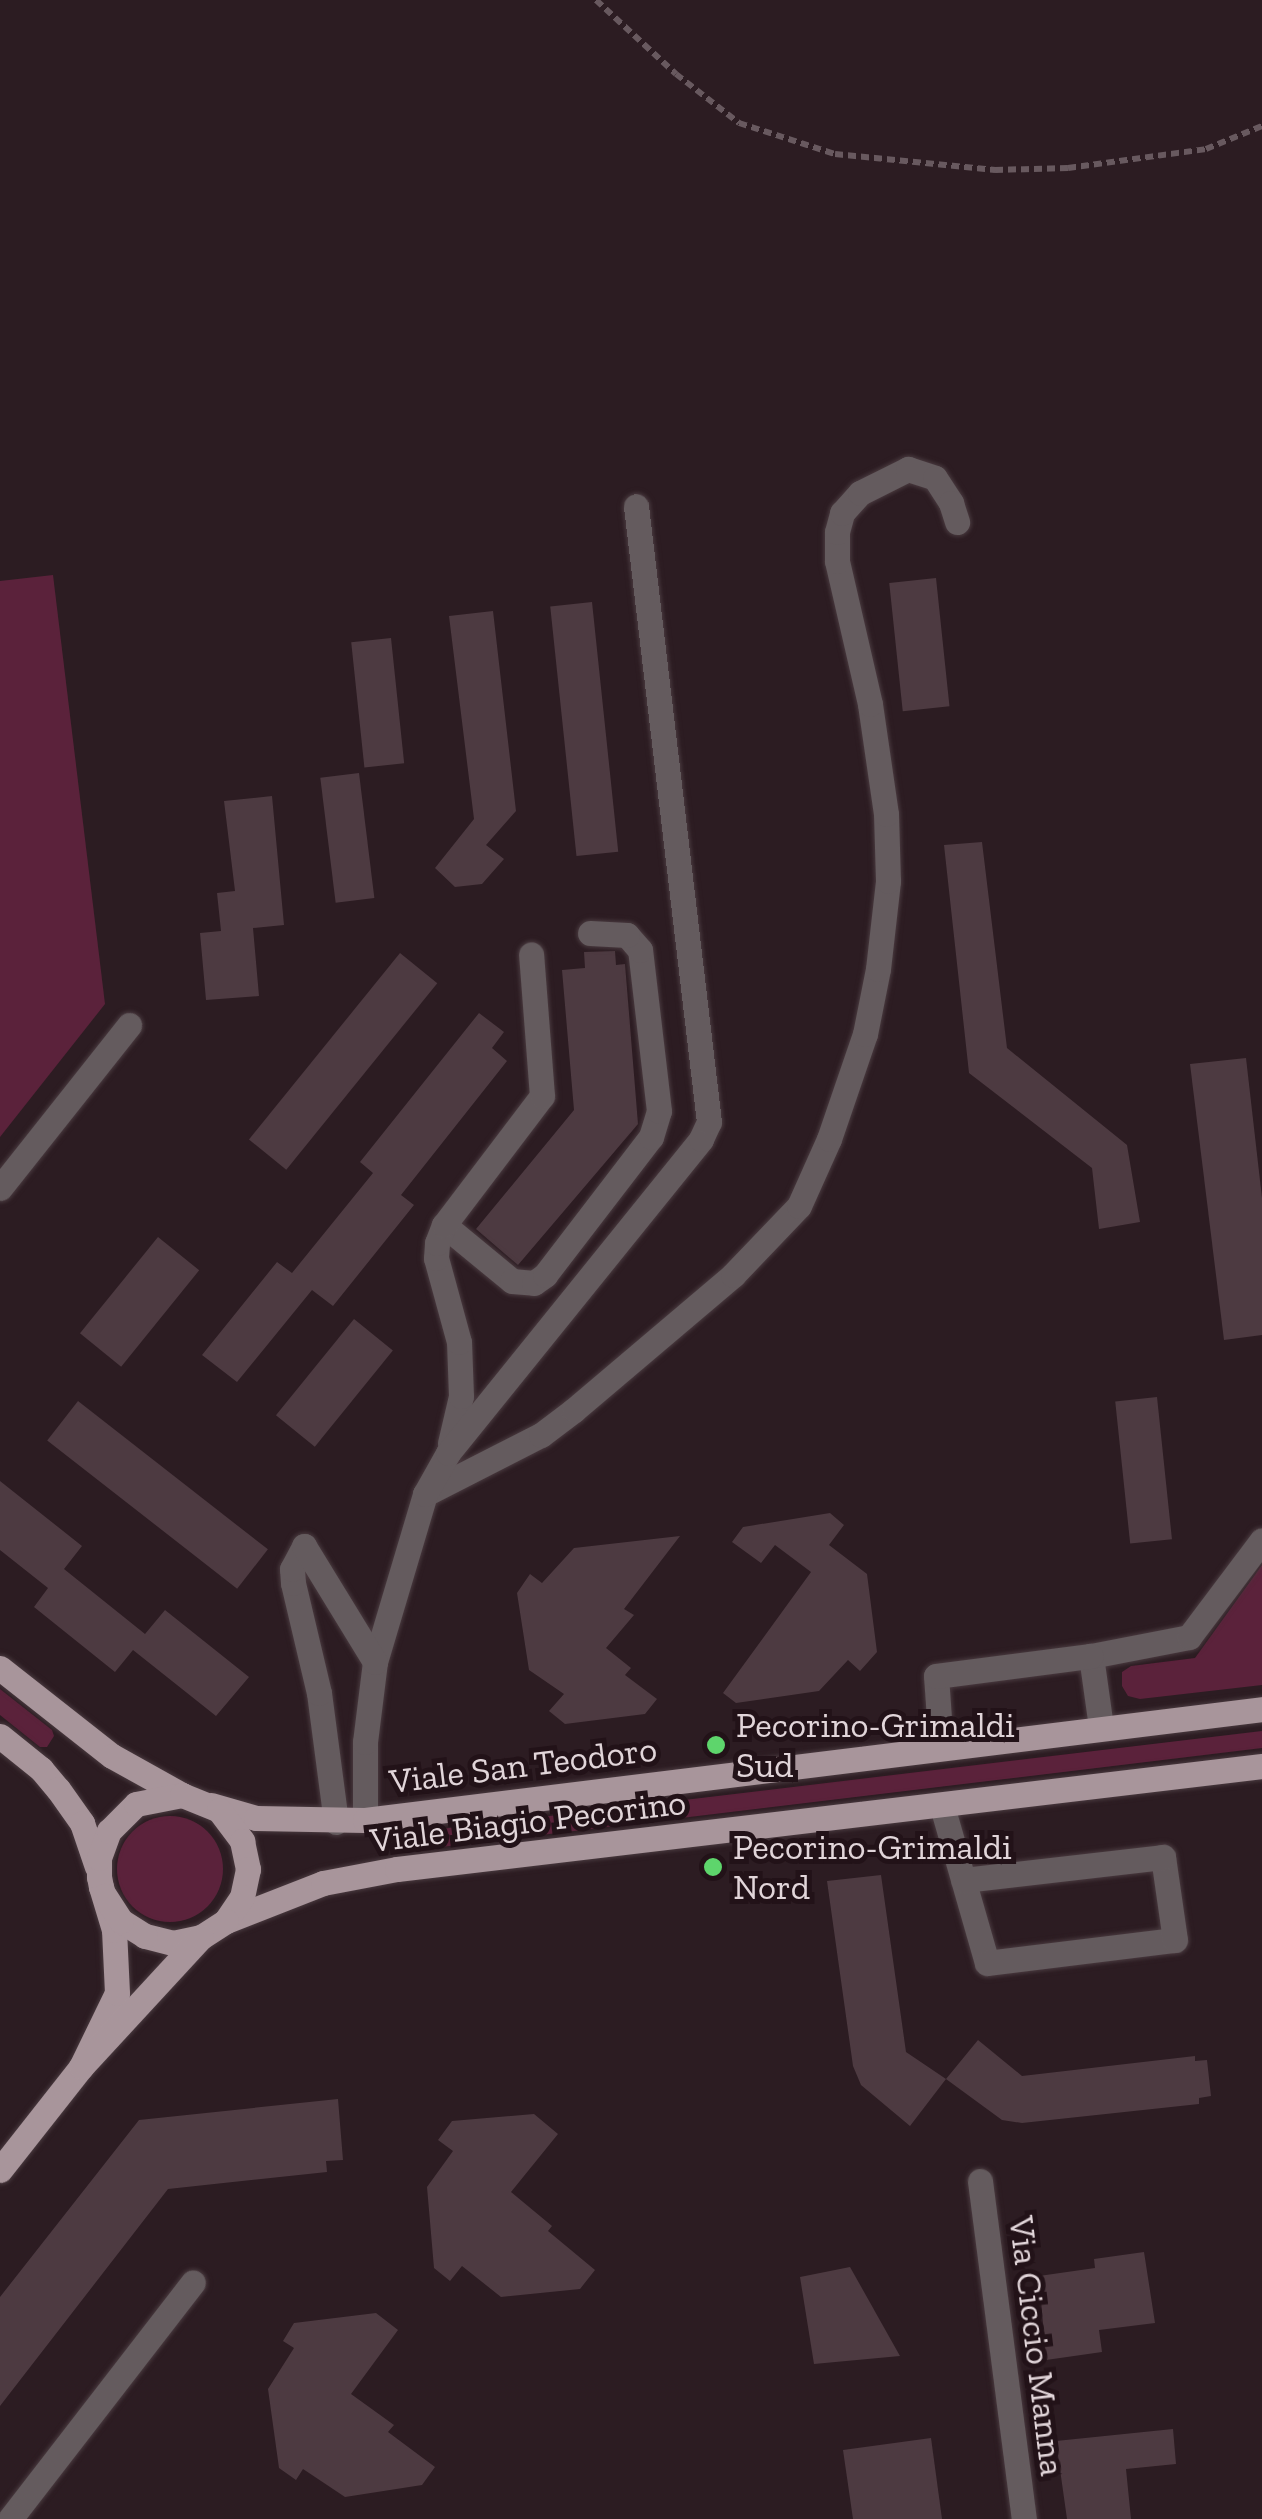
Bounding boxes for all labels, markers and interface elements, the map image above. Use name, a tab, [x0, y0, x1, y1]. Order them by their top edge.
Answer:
place label: Pecorino-Grimaldi Sud	[736, 1704, 1015, 1786]
street label: Viale San Teodoro	[387, 1728, 659, 1802]
marker: Pecorino-Grimaldi Sud	[705, 1734, 727, 1756]
street label: Viale Biagio Pecorino	[368, 1781, 688, 1861]
place label: Pecorino-Grimaldi Nord	[733, 1826, 1012, 1908]
marker: Pecorino-Grimaldi Nord	[702, 1856, 724, 1878]
street label: Via Ciccio Manna	[1000, 2214, 1074, 2478]

